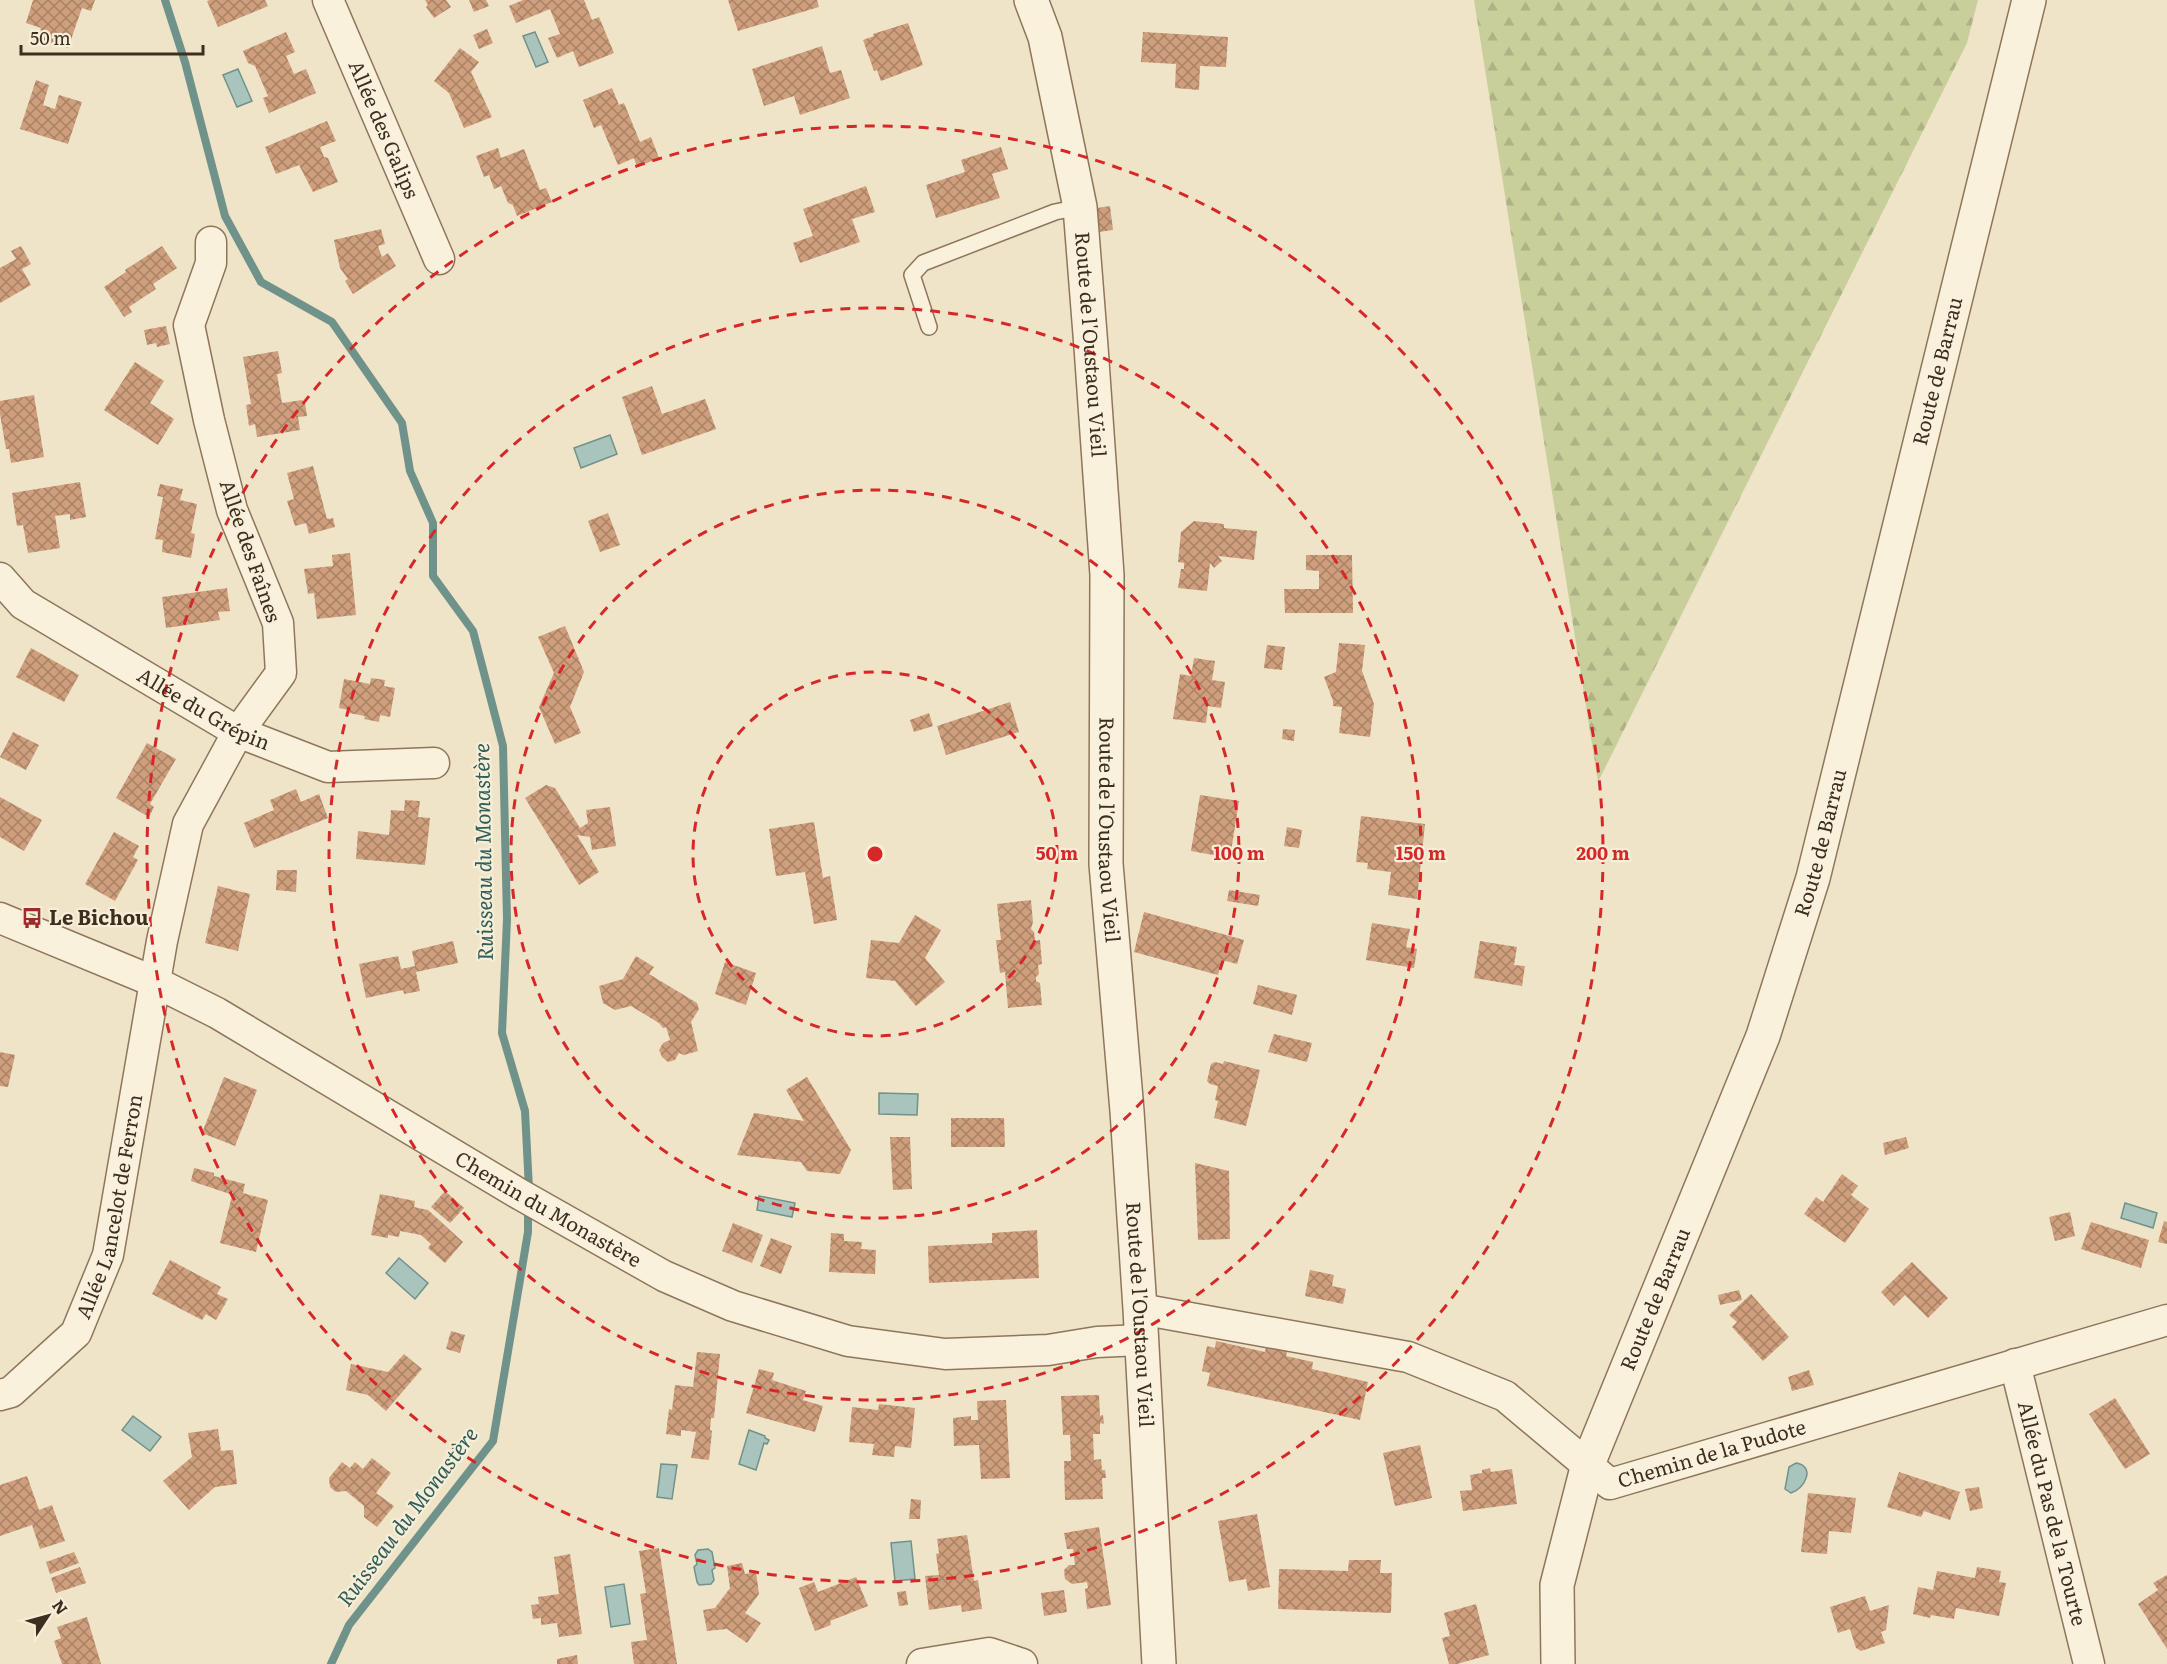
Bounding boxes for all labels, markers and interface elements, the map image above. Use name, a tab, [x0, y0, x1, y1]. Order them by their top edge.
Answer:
scale bar	[21, 18, 202, 56]
text: 50 m	[30, 24, 71, 51]
street label: Allée des Galips	[342, 55, 428, 203]
street label: Route de l'Oustaou Vieil	[1069, 230, 1116, 458]
street label: Route de Barrau	[1903, 293, 1969, 448]
street label: Allée des Faînes	[213, 475, 290, 626]
street label: Allée du Grépin	[133, 659, 275, 756]
street label: Route de l'Oustaou Vieil	[1093, 717, 1130, 944]
water label: Ruisseau du Monastère	[464, 743, 499, 961]
street label: Route de Barrau	[1785, 765, 1852, 920]
text: 50 m	[1036, 839, 1078, 866]
text: 100 m	[1213, 839, 1265, 866]
text: 150 m	[1396, 839, 1446, 866]
text: 200 m	[1576, 839, 1630, 866]
centre of rings	[865, 844, 885, 864]
place label: Le Bichou	[49, 901, 149, 931]
bus stop icon: Le Bichou	[20, 906, 44, 930]
street label: Allée Lancelot de Ferron	[67, 1092, 148, 1323]
street label: Chemin du Monastère	[450, 1142, 648, 1273]
street label: Route de l'Oustaou Vieil	[1120, 1201, 1163, 1428]
street label: Route de Barrau	[1611, 1222, 1696, 1375]
street label: Allée du Pas de la Tourte	[2012, 1398, 2096, 1629]
street label: Chemin de la Pudote	[1614, 1410, 1809, 1494]
water label: Ruisseau du Monastère	[328, 1419, 484, 1612]
north arrow	[18, 1586, 78, 1646]
text: N	[47, 1594, 75, 1619]

